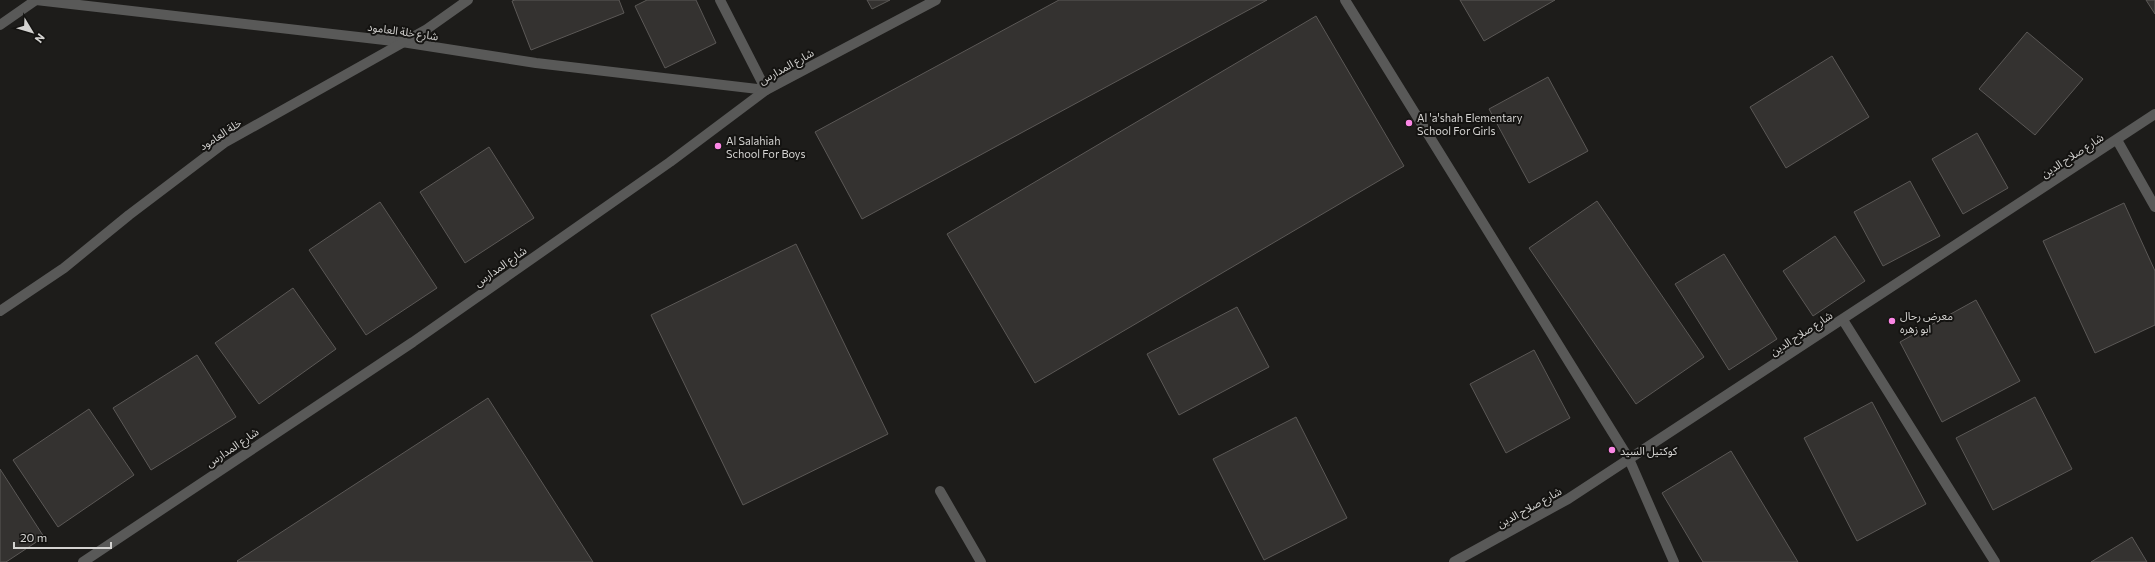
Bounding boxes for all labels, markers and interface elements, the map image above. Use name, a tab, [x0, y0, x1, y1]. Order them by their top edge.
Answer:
north arrow	[12, 12, 52, 52]
street label: شارع خلة العامود	[366, 20, 440, 44]
text: N	[33, 31, 48, 46]
street label: شارع المدارس	[756, 45, 817, 88]
place label: Al 'a'shah Elementary School For Girls	[1417, 111, 1523, 137]
street label: خلة العامود	[196, 115, 245, 153]
marker: Al 'a'shah Elementary School For Girls	[1404, 118, 1414, 128]
street label: شارع صلاح الدين	[2038, 130, 2107, 182]
place label: Al Salahiah School For Boys	[726, 134, 806, 160]
marker: Al Salahiah School For Boys	[713, 141, 723, 151]
street label: شارع المدارس	[471, 243, 530, 290]
street label: شارع صلاح الدين	[1767, 308, 1836, 360]
place label: معرض رحال ابو زهره	[1900, 309, 1953, 336]
marker: معرض رحال ابو زهره	[1887, 316, 1897, 326]
street label: شارع المدارس	[203, 424, 262, 471]
place label: كوكتيل السيد	[1620, 444, 1678, 458]
marker: كوكتيل السيد	[1607, 445, 1617, 455]
street label: شارع صلاح الدين	[1494, 484, 1565, 532]
scale bar	[14, 524, 111, 550]
text: 20 m	[20, 530, 47, 544]

